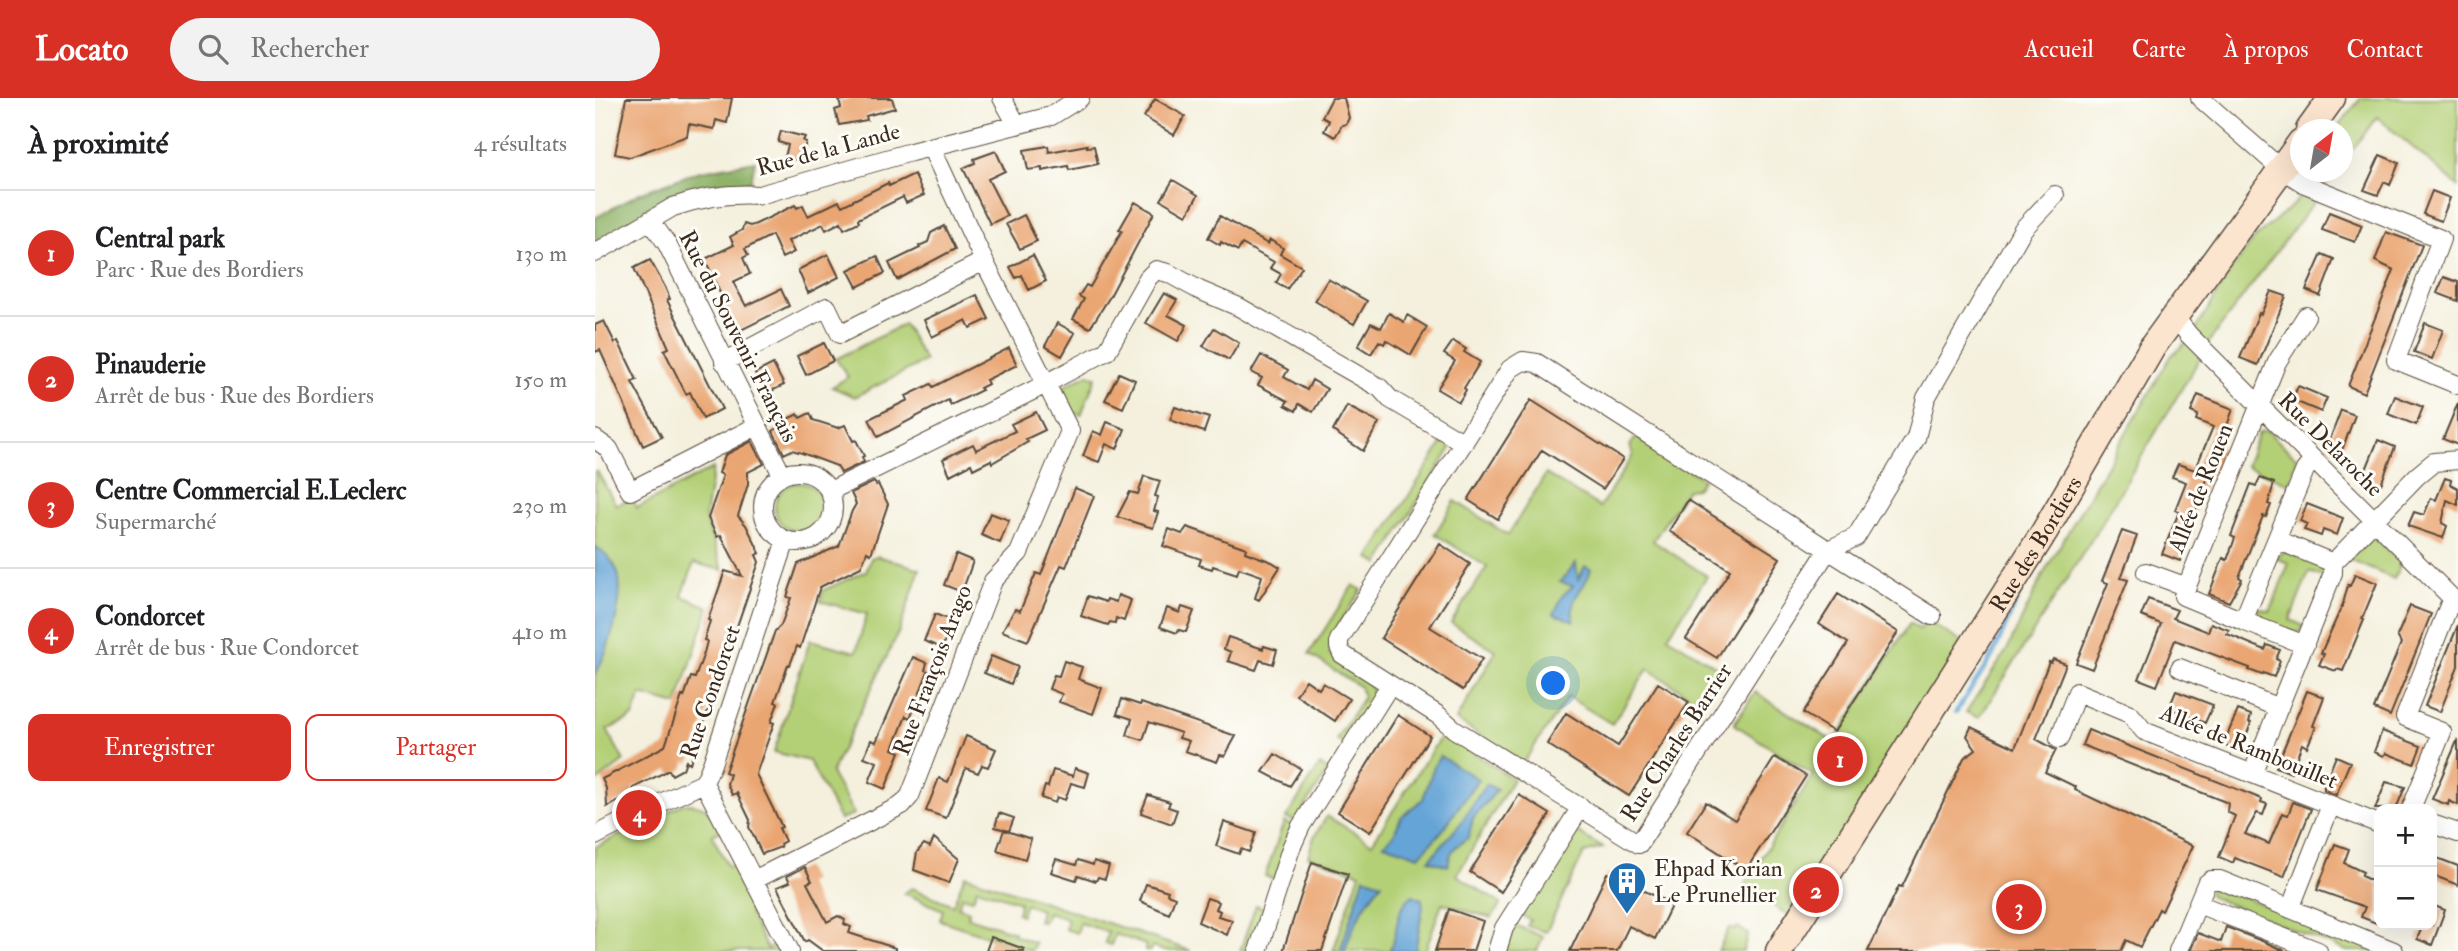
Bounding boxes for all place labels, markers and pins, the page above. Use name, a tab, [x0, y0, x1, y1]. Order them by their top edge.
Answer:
pin: 1	[1817, 733, 1863, 785]
pin: 4	[616, 787, 662, 839]
place label: Ehpad Korian Le Prunellier	[1654, 854, 1783, 909]
building icon: Ehpad Korian Le Prunellier	[1606, 860, 1648, 915]
pin: 2	[1793, 864, 1839, 916]
pin: 3	[1996, 881, 2042, 933]

